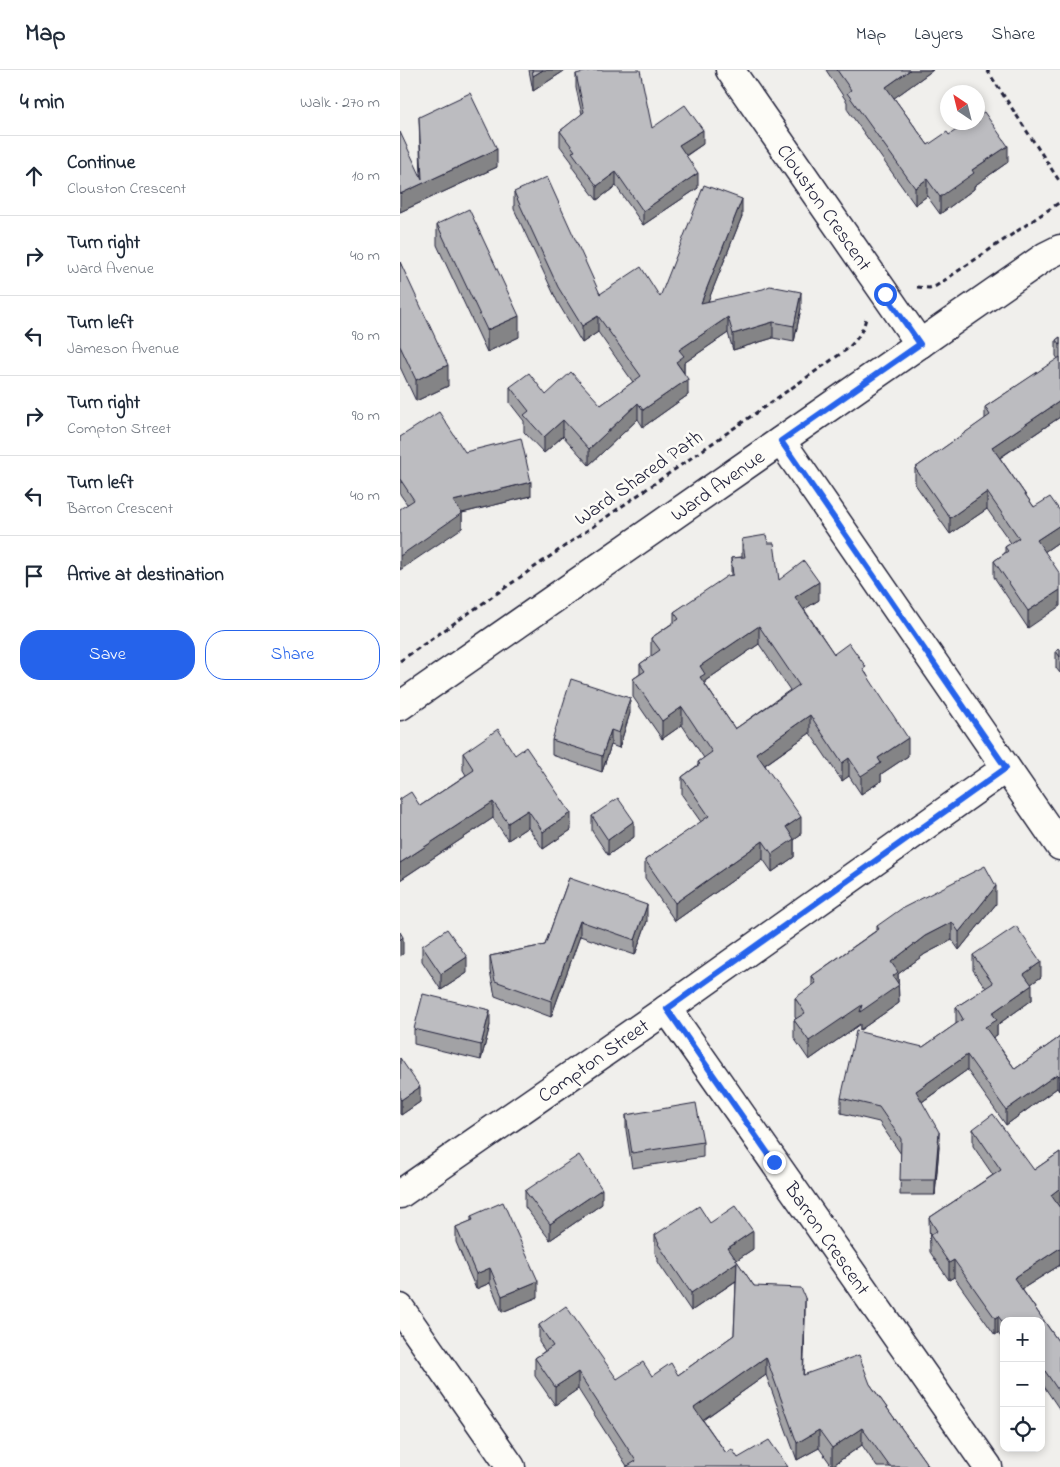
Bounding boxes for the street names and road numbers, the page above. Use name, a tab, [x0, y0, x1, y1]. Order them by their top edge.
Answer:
street label: Clouston Crescent	[768, 139, 878, 278]
street label: Ward Shared Path	[569, 424, 709, 534]
street label: Ward Avenue	[666, 444, 771, 530]
street label: Compton Street	[533, 1013, 656, 1111]
street label: Barron Crescent	[775, 1176, 876, 1302]

